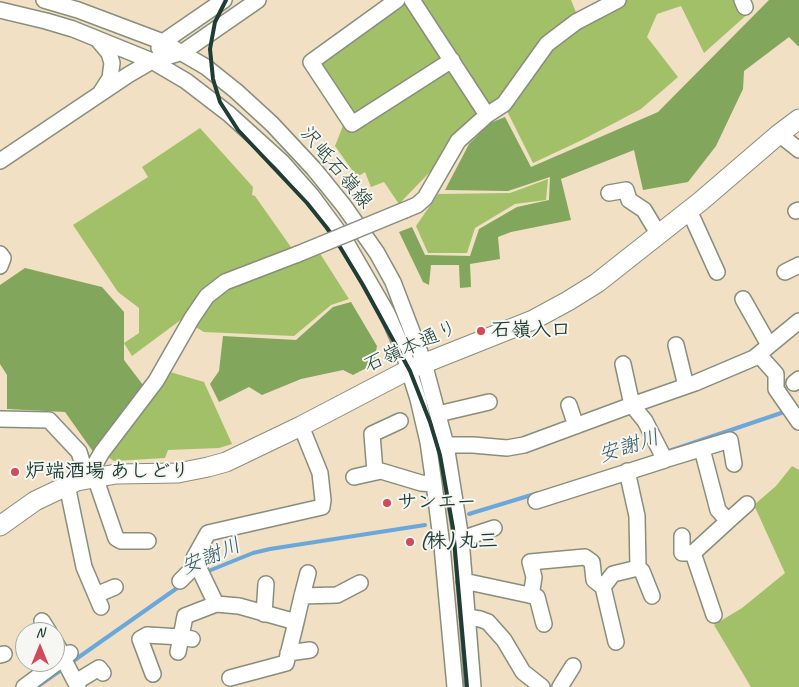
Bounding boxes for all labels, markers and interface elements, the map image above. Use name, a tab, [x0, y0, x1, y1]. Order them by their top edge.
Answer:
street label: 沢岻石嶺線	[295, 122, 377, 214]
street label: 石嶺本通り	[360, 316, 462, 378]
place label: 石嶺入口	[491, 319, 571, 343]
marker: 石嶺入口	[475, 325, 487, 337]
water label: 安謝川	[595, 425, 663, 469]
place label: 炉端酒場 あしどり	[25, 460, 190, 484]
marker: 炉端酒場 あしどり	[9, 466, 21, 478]
place label: サンエー	[397, 491, 477, 515]
marker: サンエー	[381, 497, 393, 509]
place label: (株) 丸三	[420, 530, 498, 554]
water label: 安謝川	[177, 533, 245, 581]
marker: (株) 丸三	[404, 536, 416, 548]
north arrow	[15, 622, 65, 672]
text: N	[36, 624, 44, 641]

